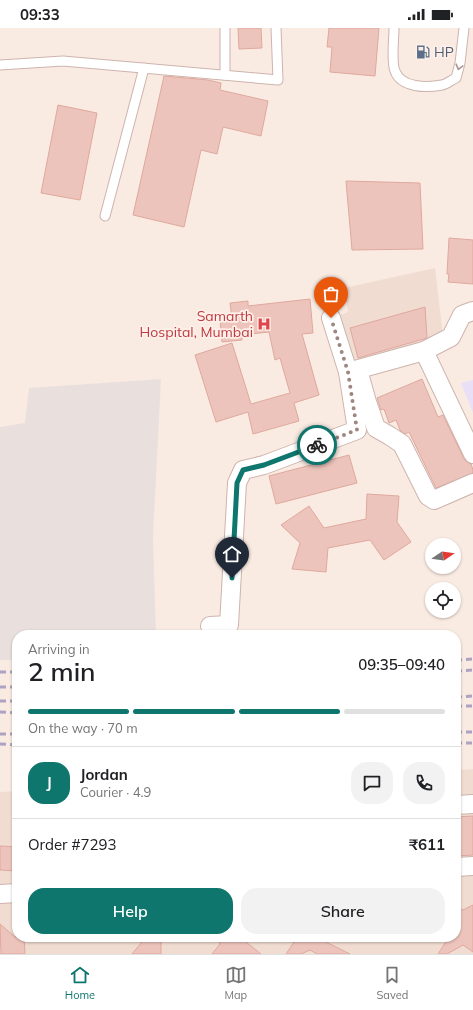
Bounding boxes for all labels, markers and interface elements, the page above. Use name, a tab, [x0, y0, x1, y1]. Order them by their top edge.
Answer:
text: 09:33	[20, 5, 60, 24]
place label: HP	[434, 43, 454, 61]
fuel station icon: HP	[415, 44, 431, 60]
one-way arrow	[455, 63, 464, 70]
pin	[314, 277, 348, 318]
icon: bag	[320, 283, 342, 305]
place label: Samarth Hospital, Mumbai	[140, 307, 253, 341]
hospital icon: Samarth Hospital, Mumbai	[256, 316, 272, 332]
courier	[297, 425, 337, 465]
icon: bike	[306, 434, 328, 456]
pin	[215, 537, 249, 578]
north arrow	[425, 538, 461, 574]
map controls	[425, 538, 461, 618]
icon: home	[221, 543, 243, 565]
button: locate	[425, 582, 461, 618]
text: Arriving in	[28, 641, 90, 657]
text: 2 min	[28, 655, 96, 688]
text: 09:35–09:40	[358, 655, 445, 674]
text: On the way · 70 m	[28, 720, 138, 736]
button: chat	[351, 762, 393, 804]
button: phone	[403, 762, 445, 804]
text: Jordan	[80, 765, 128, 784]
text: J	[46, 773, 52, 792]
text: Courier · 4.9	[80, 784, 151, 800]
text: Order #7293	[28, 835, 116, 854]
text: ₹611	[409, 835, 445, 854]
button: Help	[28, 888, 233, 934]
button: Share	[241, 888, 445, 934]
tab: Home	[65, 964, 95, 1002]
tab: Map	[224, 964, 247, 1002]
tab: Saved	[377, 964, 408, 1002]

